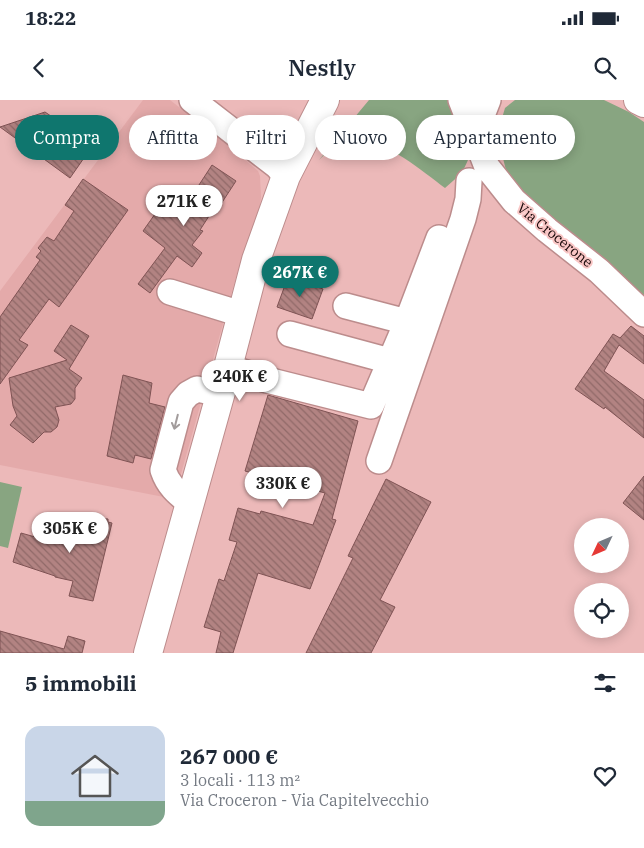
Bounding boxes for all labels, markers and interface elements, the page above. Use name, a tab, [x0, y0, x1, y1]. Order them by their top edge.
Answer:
text: 18:22	[25, 6, 76, 30]
text: Nestly	[288, 53, 356, 82]
icon: back	[25, 54, 53, 82]
icon: search	[591, 54, 619, 82]
chip: Compra	[15, 115, 119, 160]
chip: Affitta	[129, 115, 217, 160]
chip: Filtri	[227, 115, 305, 160]
chip: Nuovo	[315, 115, 406, 160]
chip: Appartamento	[416, 115, 575, 160]
pin: 271K €	[143, 184, 225, 227]
text: 271K €	[157, 191, 211, 211]
street label: Via Crocerone	[513, 199, 597, 271]
pin: 267K €	[259, 256, 341, 298]
text: 267K €	[273, 262, 327, 282]
pin: 240K €	[199, 360, 281, 402]
text: 240K €	[213, 366, 267, 386]
one-way arrow	[170, 414, 180, 430]
pin: 330K €	[242, 466, 324, 509]
text: 330K €	[256, 473, 310, 493]
pin: 305K €	[29, 512, 111, 554]
text: 305K €	[43, 518, 97, 538]
north arrow	[574, 518, 629, 572]
map controls	[574, 518, 629, 638]
button: locate	[574, 583, 629, 638]
text: 5 immobili	[25, 669, 137, 697]
icon: filters	[591, 669, 619, 697]
text: 267 000 €	[180, 742, 278, 770]
icon: home	[65, 746, 125, 806]
icon: heart	[591, 762, 619, 790]
text: 3 locali · 113 m²	[180, 770, 300, 790]
text: Via Croceron - Via Capitelvecchio	[180, 790, 429, 810]

